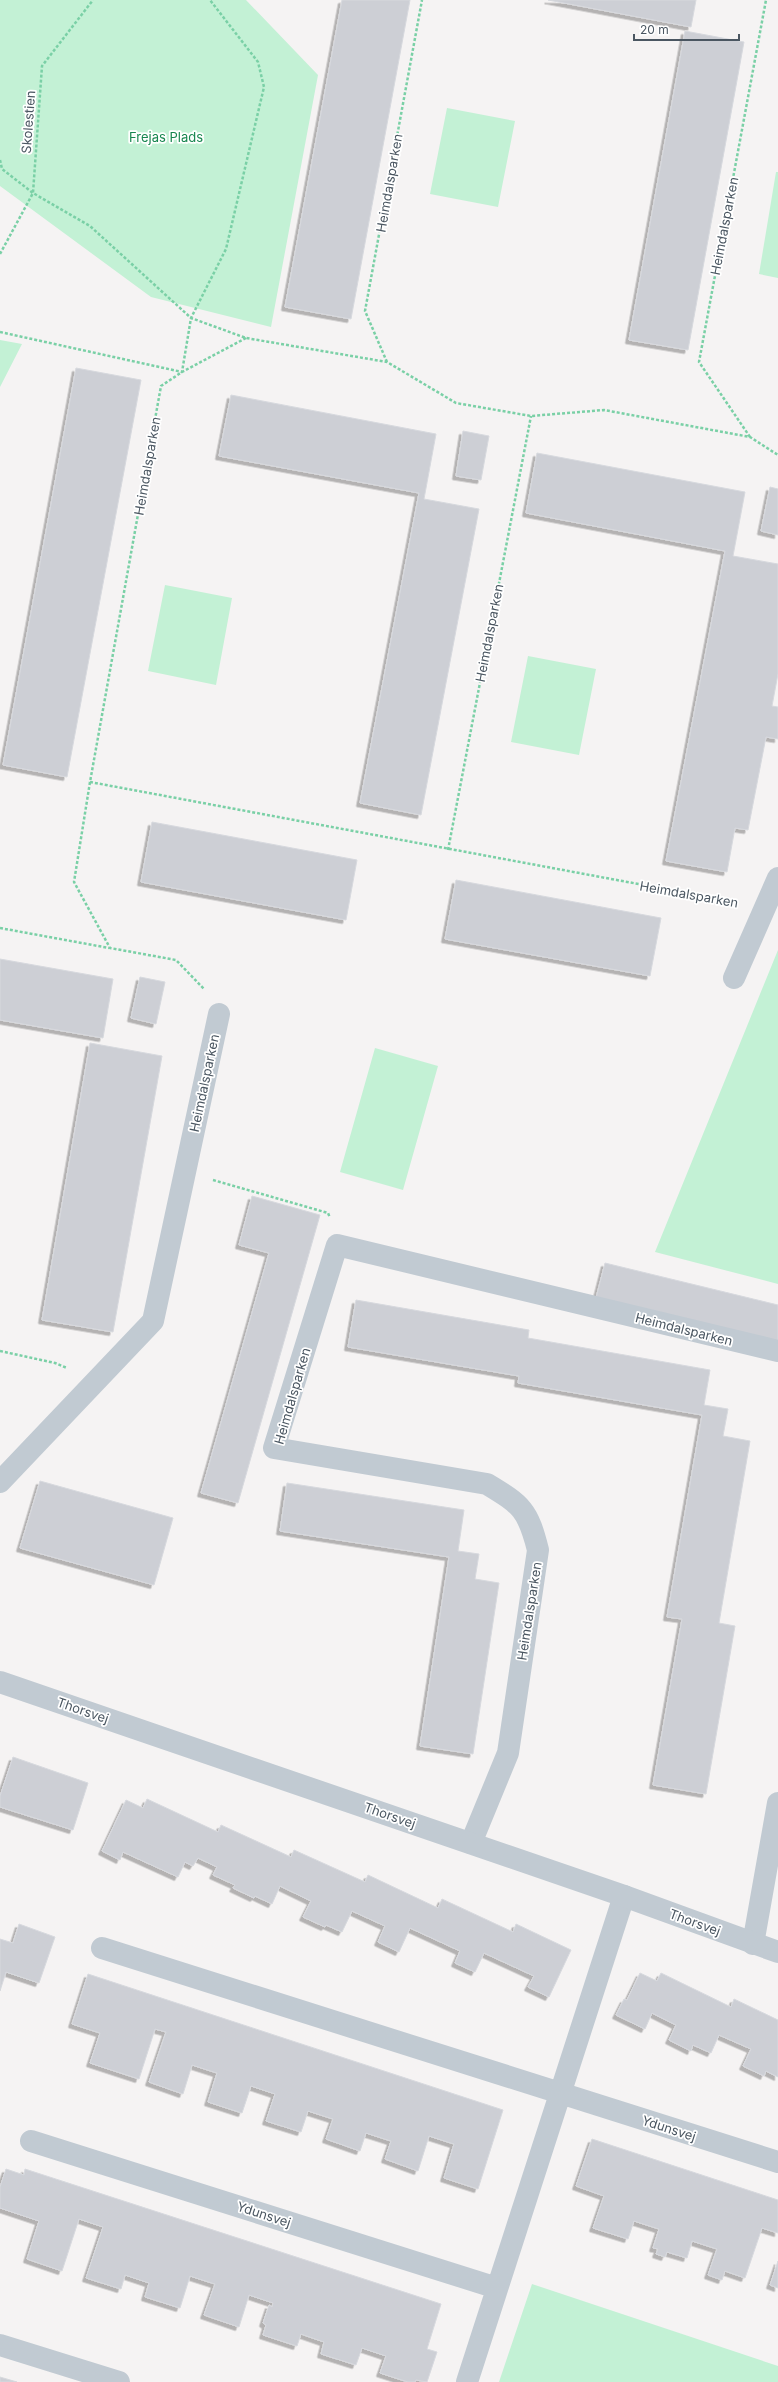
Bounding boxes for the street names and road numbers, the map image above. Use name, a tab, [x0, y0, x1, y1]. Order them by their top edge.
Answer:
street label: Skolestien	[18, 90, 38, 154]
street label: Heimdalsparken	[372, 133, 406, 233]
street label: Heimdalsparken	[707, 176, 741, 276]
street label: Heimdalsparken	[130, 416, 164, 516]
street label: Heimdalsparken	[472, 583, 506, 683]
street label: Heimdalsparken	[639, 877, 739, 911]
street label: Heimdalsparken	[186, 1033, 222, 1133]
street label: Heimdalsparken	[634, 1309, 734, 1349]
street label: Heimdalsparken	[271, 1346, 313, 1446]
street label: Heimdalsparken	[513, 1561, 545, 1661]
street label: Thorsvej	[55, 1694, 111, 1726]
street label: Thorsvej	[362, 1799, 418, 1831]
street label: Thorsvej	[667, 1905, 723, 1939]
street label: Ydunsvej	[640, 2112, 698, 2144]
street label: Ydunsvej	[235, 2198, 293, 2230]

